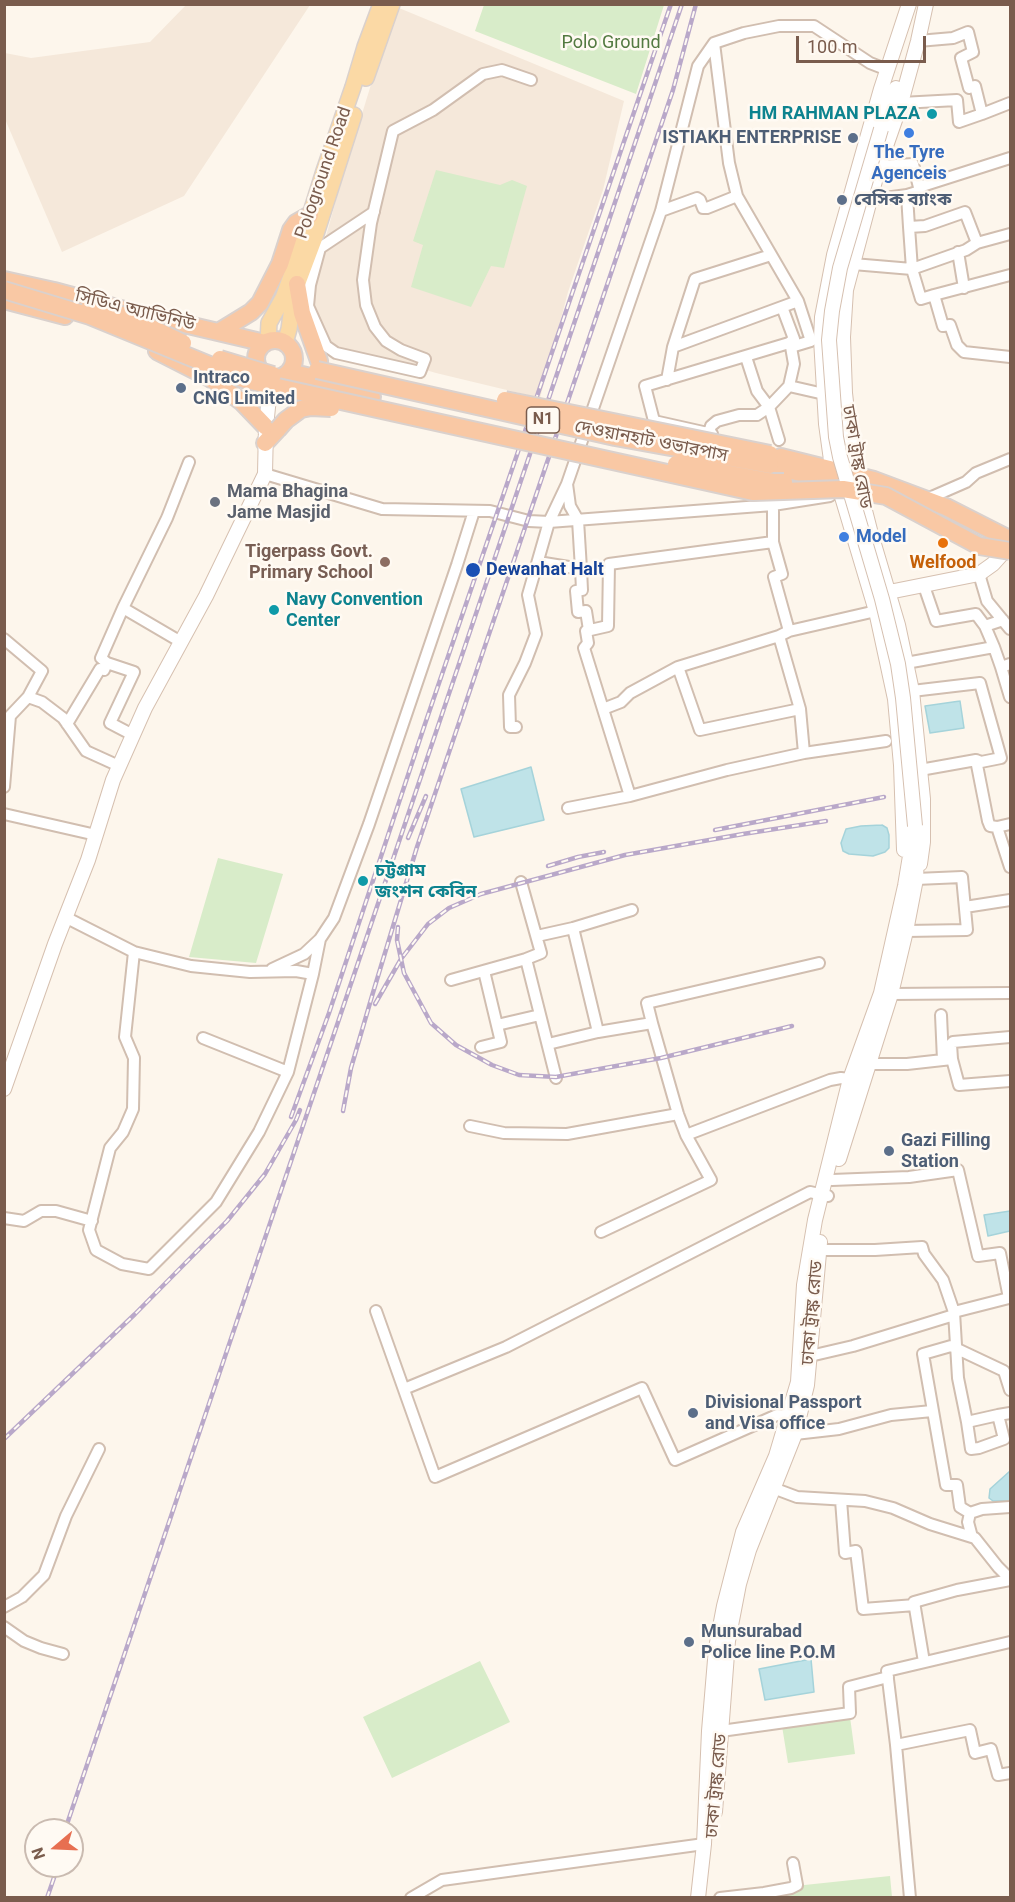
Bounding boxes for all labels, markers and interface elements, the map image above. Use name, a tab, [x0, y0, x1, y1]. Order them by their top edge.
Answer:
scale bar	[799, 24, 930, 62]
park label: Polo Ground	[561, 32, 661, 54]
text: 100 m	[807, 36, 858, 57]
place label: HM RAHMAN PLAZA	[749, 103, 920, 125]
street label: Pologround Road	[291, 104, 357, 242]
marker: HM RAHMAN PLAZA	[925, 107, 939, 121]
marker: The Tyre Agenceis	[902, 126, 916, 140]
place label: ISTIAKH ENTERPRISE	[662, 127, 841, 149]
marker: ISTIAKH ENTERPRISE	[846, 131, 860, 145]
place label: The Tyre Agenceis	[871, 142, 947, 184]
place label: বেসিক ব্যাংক	[854, 189, 952, 211]
marker: বেসিক ব্যাংক	[835, 193, 849, 207]
street label: সিডিএ অ্যাভিনিউ	[73, 286, 197, 336]
place label: Intraco CNG Limited	[193, 367, 295, 410]
marker: Intraco CNG Limited	[174, 381, 188, 395]
street label: ঢাকা ট্রাঙ্ক রোড	[836, 404, 876, 510]
road number: N1	[526, 407, 560, 433]
street label: দেওয়ানহাট ওভারপাস	[573, 417, 729, 467]
place label: Mama Bhagina Jame Masjid	[227, 481, 348, 524]
marker: Mama Bhagina Jame Masjid	[208, 495, 222, 509]
place label: Model	[856, 526, 907, 548]
marker: Model	[837, 530, 851, 544]
marker: Welfood	[936, 536, 950, 550]
place label: Tigerpass Govt. Primary School	[245, 541, 373, 584]
place label: Welfood	[910, 552, 976, 574]
marker: Tigerpass Govt. Primary School	[378, 555, 392, 569]
place label: Dewanhat Halt	[486, 559, 604, 581]
marker: Dewanhat Halt	[464, 561, 482, 579]
place label: Navy Convention Center	[286, 589, 423, 632]
marker: Navy Convention Center	[267, 603, 281, 617]
place label: চট্টগ্রাম জংশন কেবিন	[375, 860, 477, 902]
marker: চট্টগ্রাম জংশন কেবিন	[356, 874, 370, 888]
place label: Gazi Filling Station	[901, 1130, 991, 1172]
marker: Gazi Filling Station	[882, 1144, 896, 1158]
street label: ঢাকা ট্রাঙ্ক রোড	[798, 1260, 828, 1366]
place label: Divisional Passport and Visa office	[705, 1392, 862, 1434]
marker: Divisional Passport and Visa office	[686, 1406, 700, 1420]
place label: Munsurabad Police line P.O.M	[701, 1621, 835, 1664]
marker: Munsurabad Police line P.O.M	[682, 1635, 696, 1649]
street label: ঢাকা ট্রাঙ্ক রোড	[702, 1733, 732, 1839]
north arrow	[24, 1818, 84, 1878]
text: N	[28, 1845, 49, 1862]

